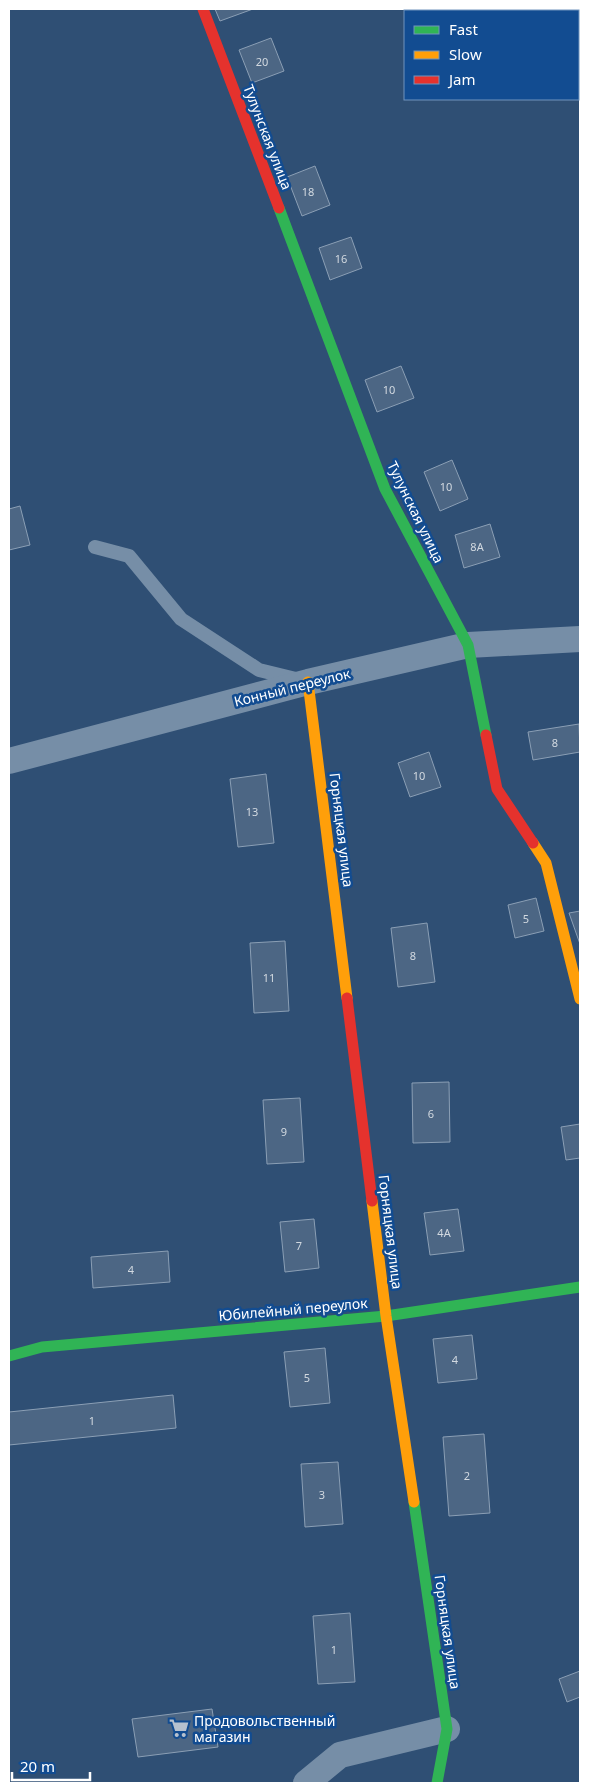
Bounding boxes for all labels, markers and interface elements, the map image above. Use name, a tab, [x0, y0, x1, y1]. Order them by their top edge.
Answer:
legend	[404, 10, 579, 100]
text: Fast	[449, 19, 478, 39]
text: Slow	[449, 44, 482, 64]
house number: 20	[256, 54, 268, 69]
text: Jam	[447, 69, 476, 89]
street label: Тулунская улица	[239, 82, 297, 192]
house number: 18	[302, 184, 314, 199]
house number: 16	[335, 251, 347, 266]
house number: 10	[383, 382, 395, 397]
street label: Тулунская улица	[383, 458, 449, 566]
house number: 10	[440, 479, 452, 494]
house number: 8А	[470, 539, 485, 554]
street label: Конный переулок	[232, 663, 353, 711]
house number: 8	[552, 735, 558, 750]
house number: 10	[413, 768, 425, 783]
street label: Горняцкая улица	[326, 772, 358, 888]
house number: 13	[246, 804, 258, 819]
house number: 5	[523, 911, 529, 926]
house number: 8	[410, 948, 416, 963]
house number: 11	[263, 970, 275, 985]
house number: 6	[428, 1106, 434, 1121]
house number: 9	[281, 1124, 287, 1139]
street label: Горняцкая улица	[375, 1174, 407, 1290]
house number: 4А	[437, 1225, 452, 1240]
house number: 7	[296, 1238, 302, 1253]
house number: 4	[128, 1262, 135, 1277]
street label: Юбилейный переулок	[218, 1293, 369, 1325]
house number: 4	[452, 1352, 459, 1367]
house number: 5	[304, 1370, 310, 1385]
house number: 1	[89, 1413, 95, 1428]
house number: 2	[464, 1468, 470, 1483]
house number: 3	[319, 1487, 325, 1502]
street label: Горняцкая улица	[431, 1574, 465, 1690]
house number: 1	[331, 1642, 337, 1657]
place label: Продовольственный магазин	[194, 1711, 335, 1746]
supermarket icon: Продовольственный магазин	[168, 1717, 190, 1739]
scale bar	[12, 1750, 90, 1782]
text: 20 m	[20, 1756, 55, 1776]

